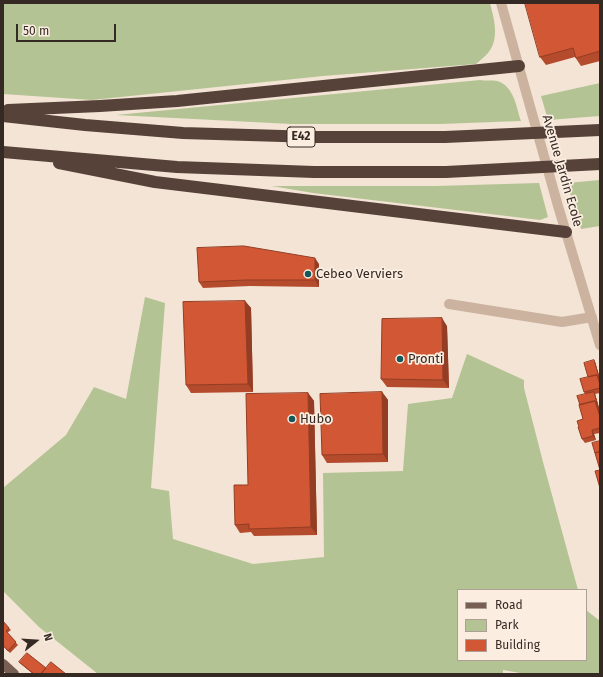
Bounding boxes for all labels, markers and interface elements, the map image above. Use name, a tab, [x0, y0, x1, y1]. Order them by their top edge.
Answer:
scale bar	[18, 16, 118, 42]
text: 50 m	[23, 24, 49, 38]
street label: Avenue Jardin Ecole	[539, 113, 585, 229]
road number: E42	[287, 127, 315, 147]
place label: Cebeo Verviers	[316, 266, 403, 282]
marker: Cebeo Verviers	[303, 269, 313, 279]
place label: Pronti	[408, 351, 443, 367]
marker: Pronti	[395, 354, 405, 364]
place label: Hubo	[300, 411, 332, 427]
marker: Hubo	[287, 414, 297, 424]
legend	[457, 589, 587, 661]
text: Road	[495, 598, 523, 612]
text: Park	[495, 618, 519, 632]
north arrow	[16, 621, 56, 661]
text: N	[41, 632, 55, 643]
text: Building	[495, 638, 540, 652]

